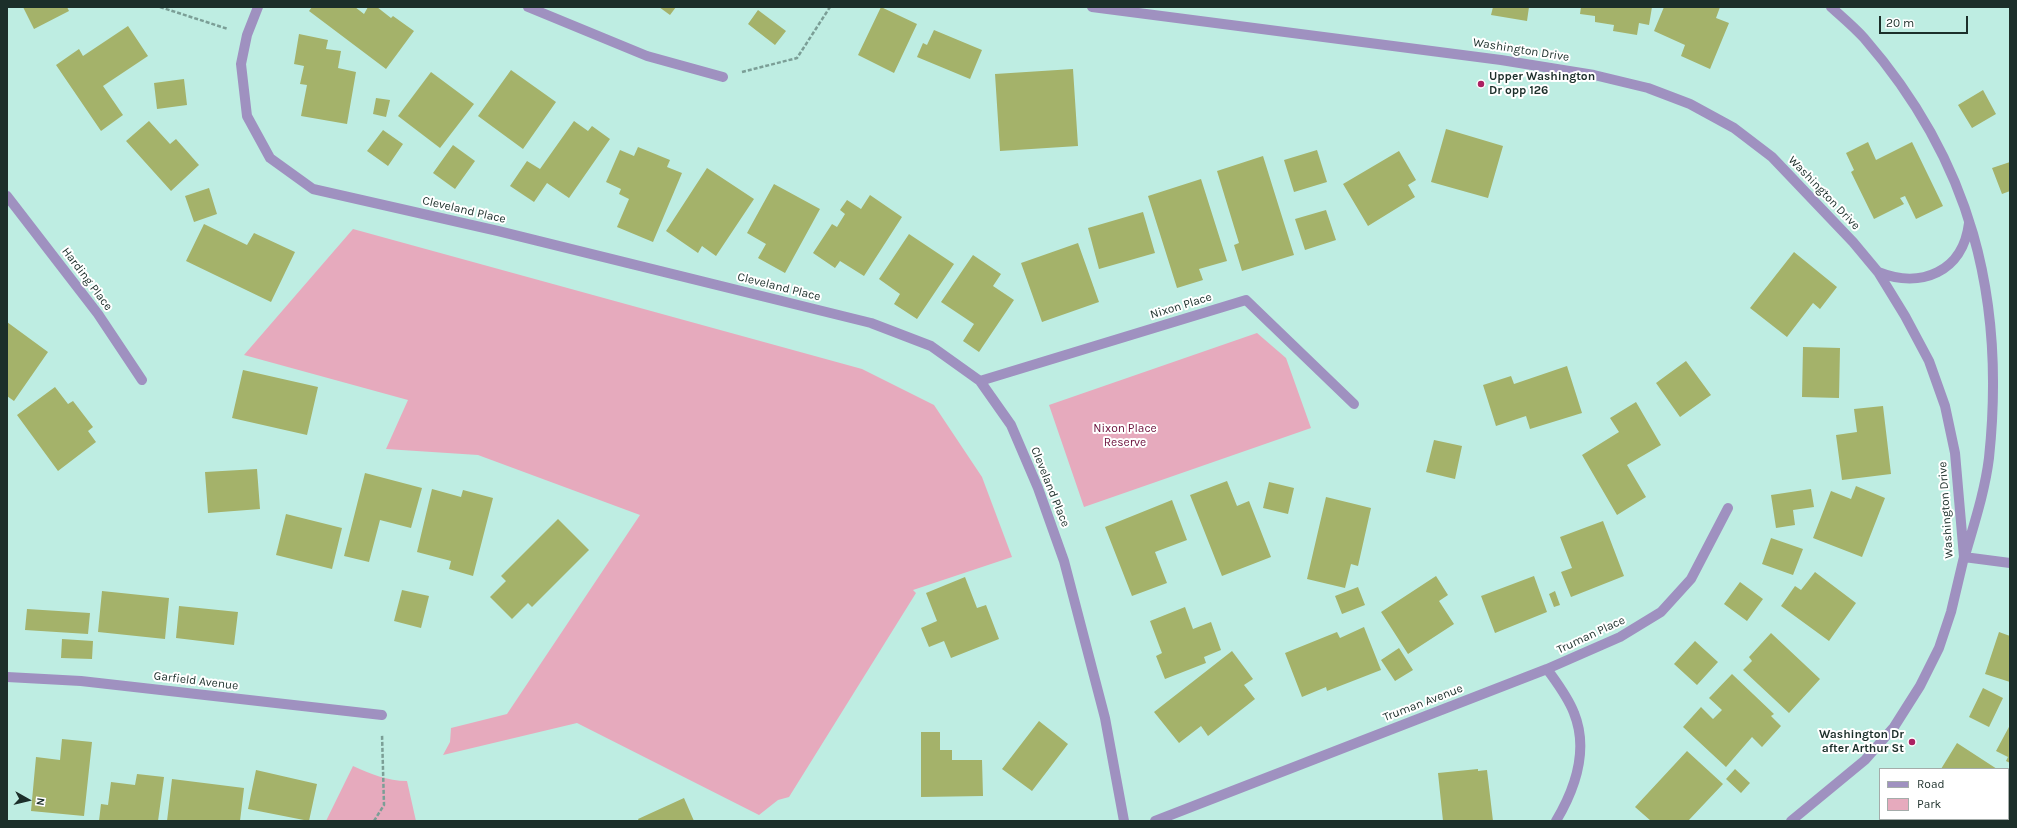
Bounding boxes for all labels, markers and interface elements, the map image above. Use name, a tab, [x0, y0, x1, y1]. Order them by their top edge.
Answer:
scale bar	[1881, 8, 1970, 34]
text: 20 m	[1886, 16, 1914, 30]
street label: Washington Drive	[1472, 35, 1570, 65]
place label: Upper Washington Dr opp 126	[1489, 70, 1595, 98]
marker: Upper Washington Dr opp 126	[1476, 79, 1486, 89]
street label: Washington Drive	[1785, 153, 1863, 233]
street label: Cleveland Place	[421, 193, 507, 227]
street label: Harding Place	[59, 245, 115, 313]
street label: Cleveland Place	[736, 270, 822, 304]
street label: Nixon Place	[1149, 290, 1213, 322]
park label: Nixon Place Reserve	[1093, 422, 1157, 450]
street label: Cleveland Place	[1027, 445, 1073, 529]
street label: Washington Drive	[1935, 461, 1957, 559]
street label: Truman Place	[1555, 613, 1627, 657]
street label: Garfield Avenue	[153, 669, 239, 693]
street label: Truman Avenue	[1381, 681, 1465, 725]
place label: Washington Dr after Arthur St	[1819, 728, 1904, 756]
marker: Washington Dr after Arthur St	[1907, 737, 1917, 747]
legend	[1879, 768, 2009, 820]
text: Road	[1917, 777, 1945, 791]
north arrow	[8, 780, 48, 820]
text: N	[33, 797, 47, 807]
text: Park	[1917, 797, 1941, 811]

